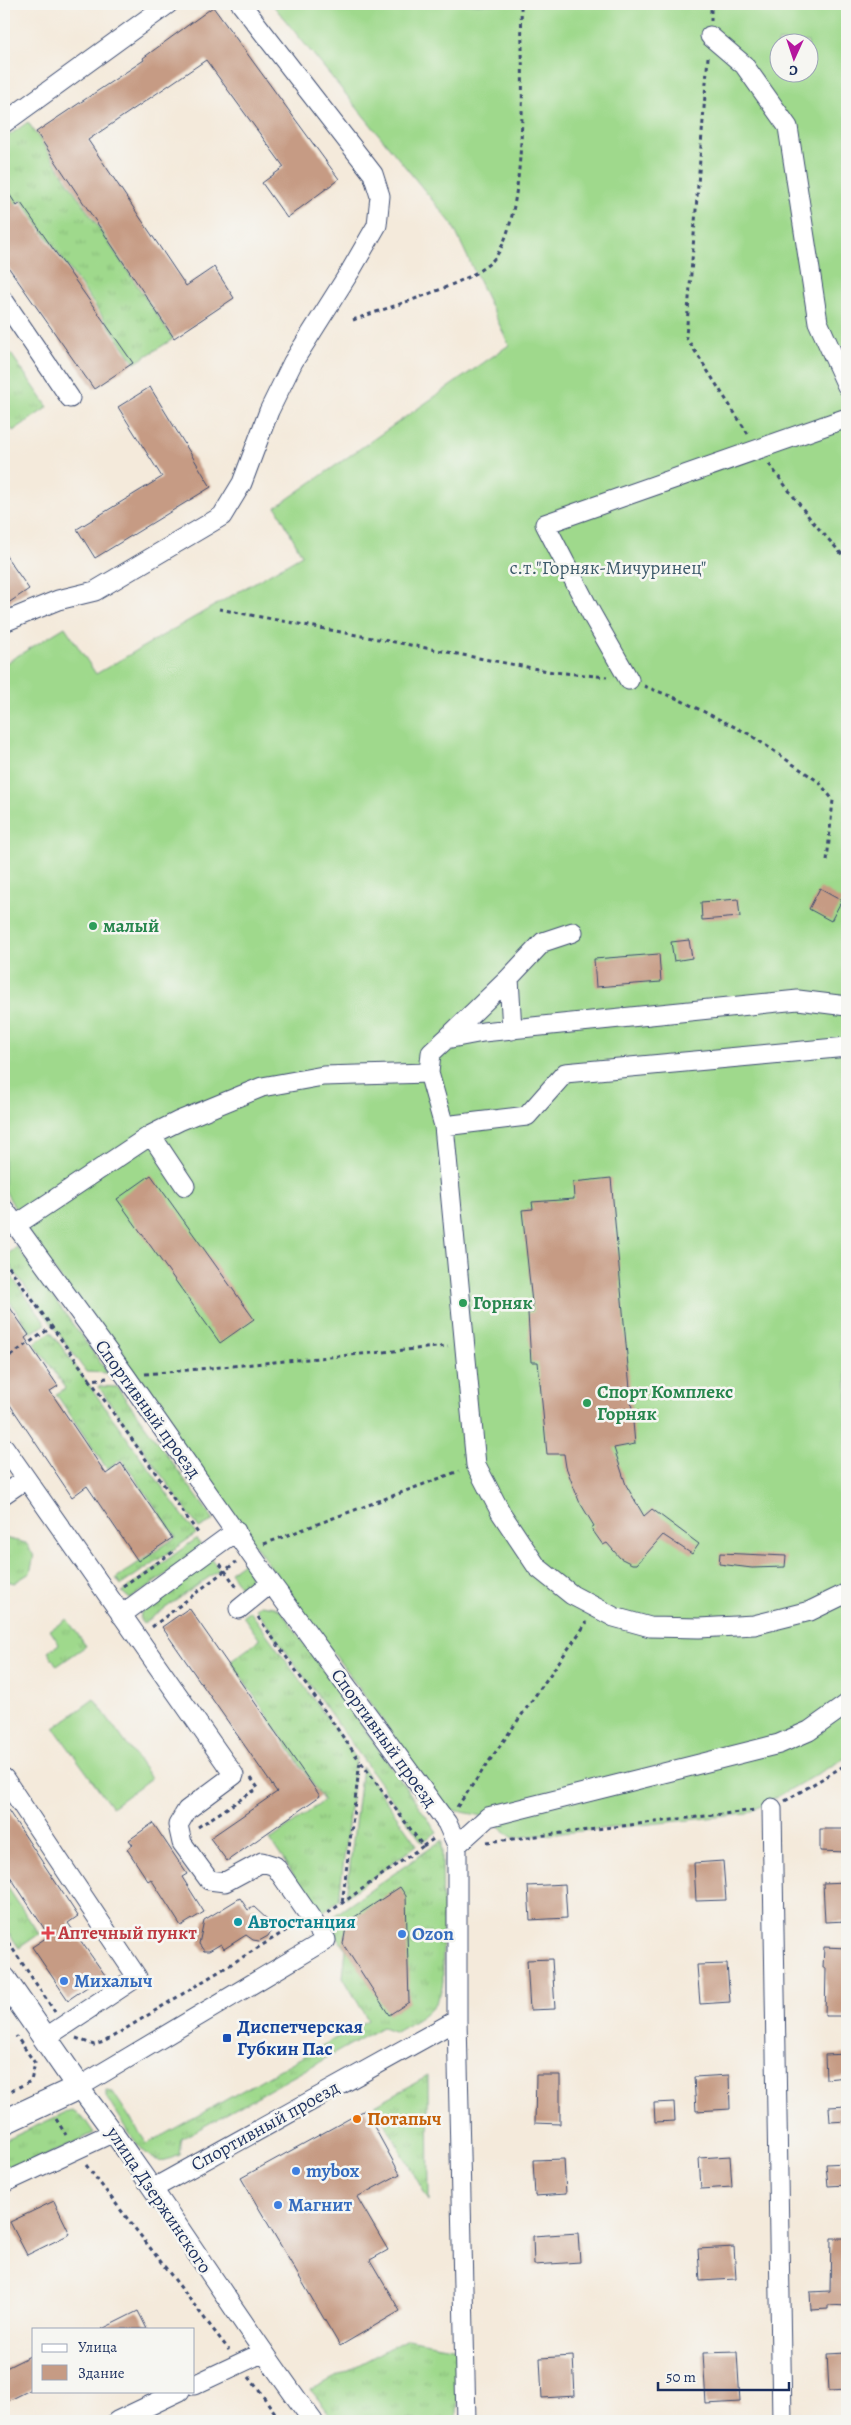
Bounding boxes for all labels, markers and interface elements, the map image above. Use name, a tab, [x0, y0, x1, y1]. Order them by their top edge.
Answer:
north arrow	[768, 32, 818, 82]
text: С	[788, 61, 798, 80]
park label: с.т."Горняк-Мичуринец"	[510, 555, 706, 581]
place label: малый	[103, 913, 159, 939]
marker: малый	[87, 920, 99, 932]
place label: Горняк	[473, 1290, 533, 1316]
marker: Горняк	[457, 1297, 469, 1309]
street label: Спортивный проезд	[89, 1334, 207, 1484]
place label: Спорт Комплекс Горняк	[597, 1379, 733, 1427]
marker: Спорт Комплекс Горняк	[581, 1397, 593, 1409]
street label: Спортивный проезд	[325, 1663, 443, 1813]
place label: Автостанция	[247, 1909, 356, 1935]
marker: Автостанция	[232, 1916, 244, 1928]
place label: Аптечный пункт	[57, 1920, 197, 1946]
place label: Ozon	[412, 1921, 454, 1947]
marker: Аптечный пункт	[42, 1927, 54, 1939]
marker: Ozon	[396, 1928, 408, 1940]
place label: Михалыч	[74, 1968, 153, 1994]
marker: Михалыч	[58, 1975, 70, 1987]
place label: Диспетчерская Губкин Пас	[237, 2014, 363, 2062]
marker: Диспетчерская Губкин Пас	[221, 2032, 233, 2044]
street label: Спортивный проезд	[186, 2074, 344, 2178]
place label: Потапыч	[367, 2106, 442, 2132]
marker: Потапыч	[351, 2113, 363, 2125]
street label: улица Дзержинского	[100, 2121, 218, 2279]
place label: mybox	[306, 2158, 360, 2184]
marker: mybox	[290, 2165, 302, 2177]
place label: Магнит	[288, 2192, 353, 2218]
marker: Магнит	[272, 2199, 284, 2211]
legend	[32, 2328, 195, 2392]
text: Улица	[78, 2337, 117, 2357]
scale bar	[658, 2360, 790, 2392]
text: Здание	[78, 2363, 125, 2383]
text: 50 m	[666, 2367, 696, 2387]

